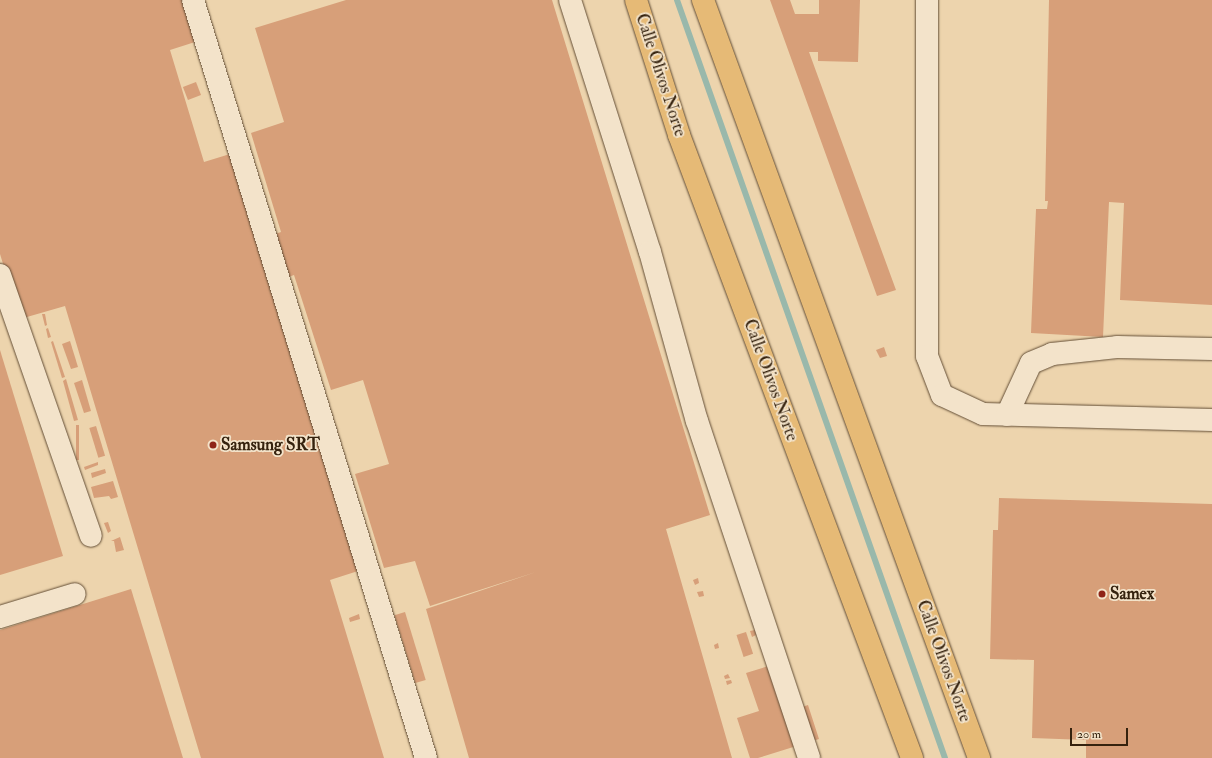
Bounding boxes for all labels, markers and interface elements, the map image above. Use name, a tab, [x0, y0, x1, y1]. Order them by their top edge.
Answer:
street label: Calle Olivos Norte	[632, 11, 690, 139]
street label: Calle Olivos Norte	[740, 316, 802, 444]
place label: Samsung SRT	[221, 435, 320, 455]
marker: Samsung SRT	[208, 440, 218, 450]
place label: Samex	[1110, 584, 1154, 604]
marker: Samex	[1097, 589, 1107, 599]
street label: Calle Olivos Norte	[913, 597, 975, 725]
scale bar	[1072, 720, 1130, 746]
text: 20 m	[1077, 727, 1101, 742]

